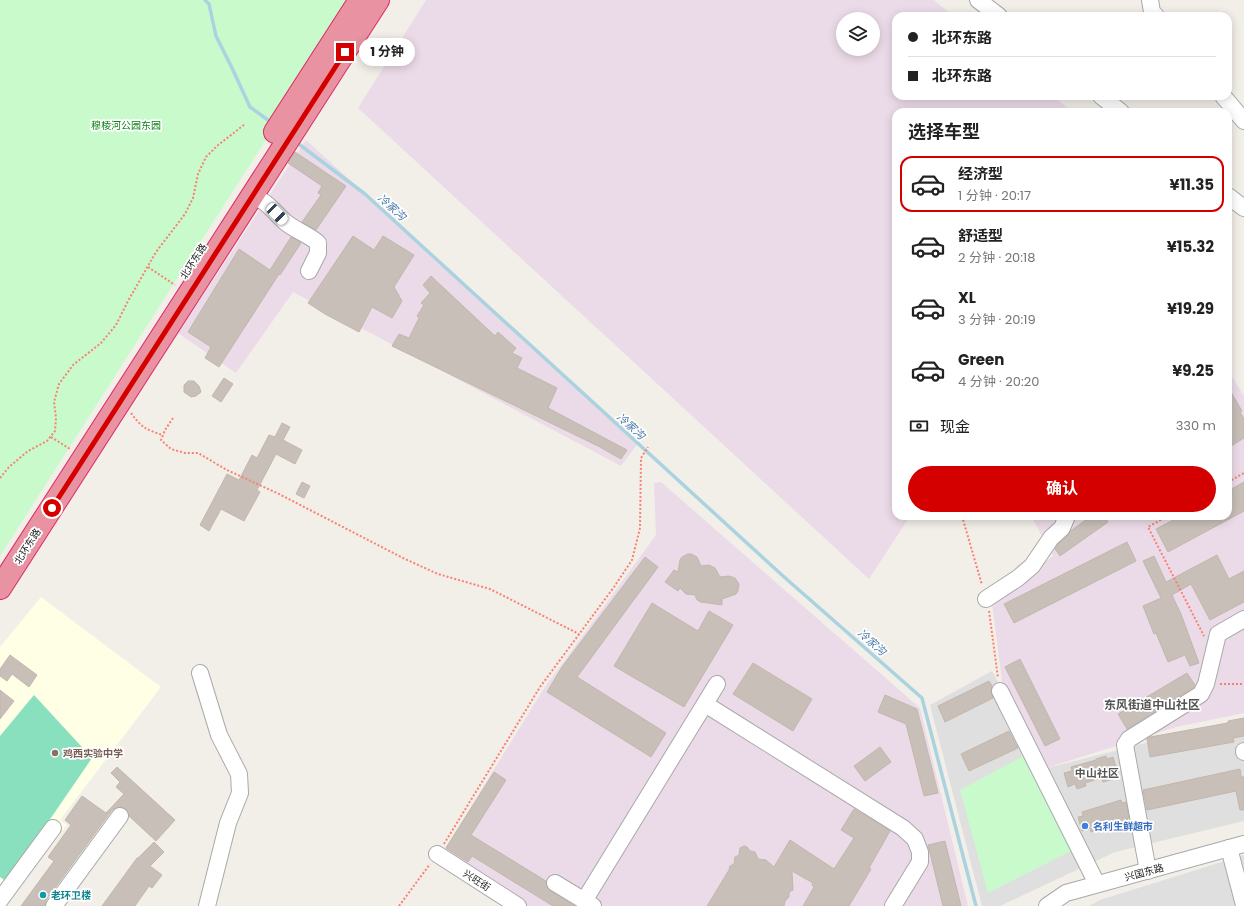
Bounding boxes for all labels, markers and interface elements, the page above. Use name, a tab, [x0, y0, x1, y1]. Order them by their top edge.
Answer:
map controls	[836, 12, 880, 56]
button: layers	[836, 12, 880, 56]
text: 北环东路	[932, 27, 992, 48]
callout: 1 分钟	[359, 38, 415, 66]
text: 1 分钟	[370, 42, 404, 61]
route end	[336, 43, 354, 61]
text: 北环东路	[932, 65, 992, 86]
park label: 穆棱河公园东园	[91, 118, 161, 133]
text: 选择车型	[908, 119, 980, 144]
text: 经济型	[958, 163, 1003, 184]
icon: car	[910, 166, 946, 202]
text: ¥11.35	[1170, 174, 1214, 195]
text: 1 分钟 · 20:17	[958, 186, 1031, 205]
water label: 冷家沟	[374, 190, 410, 225]
car	[264, 201, 290, 227]
text: 舒适型	[958, 225, 1003, 246]
icon: car	[910, 228, 946, 264]
text: ¥15.32	[1167, 236, 1214, 257]
street label: 北环东路	[176, 240, 211, 282]
text: 2 分钟 · 20:18	[958, 248, 1035, 267]
text: XL	[958, 287, 976, 308]
icon: car	[910, 290, 946, 326]
text: ¥19.29	[1167, 298, 1214, 319]
text: 3 分钟 · 20:19	[958, 310, 1036, 329]
text: Green	[958, 349, 1004, 370]
icon: car	[910, 352, 946, 388]
text: ¥9.25	[1172, 360, 1214, 381]
text: 4 分钟 · 20:20	[958, 372, 1039, 391]
water label: 冷家沟	[613, 409, 649, 444]
icon: cash	[908, 415, 930, 437]
text: 现金	[940, 416, 970, 437]
text: 330 m	[1176, 416, 1216, 435]
button: 确认	[908, 466, 1216, 512]
route start	[43, 499, 61, 517]
street label: 北环东路	[10, 525, 45, 567]
water label: 冷家沟	[854, 625, 890, 660]
district label: 东风街道中山社区	[1104, 696, 1200, 713]
place label: 鸡西实验中学	[63, 746, 123, 761]
marker: 鸡西实验中学	[50, 748, 60, 758]
district label: 中山社区	[1075, 765, 1119, 781]
place label: 名利生鲜超市	[1093, 819, 1153, 834]
marker: 名利生鲜超市	[1080, 821, 1090, 831]
street label: 兴国东路	[1123, 860, 1165, 885]
street label: 兴旺街	[460, 866, 493, 895]
place label: 老环卫楼	[51, 888, 91, 903]
marker: 老环卫楼	[38, 890, 48, 900]

